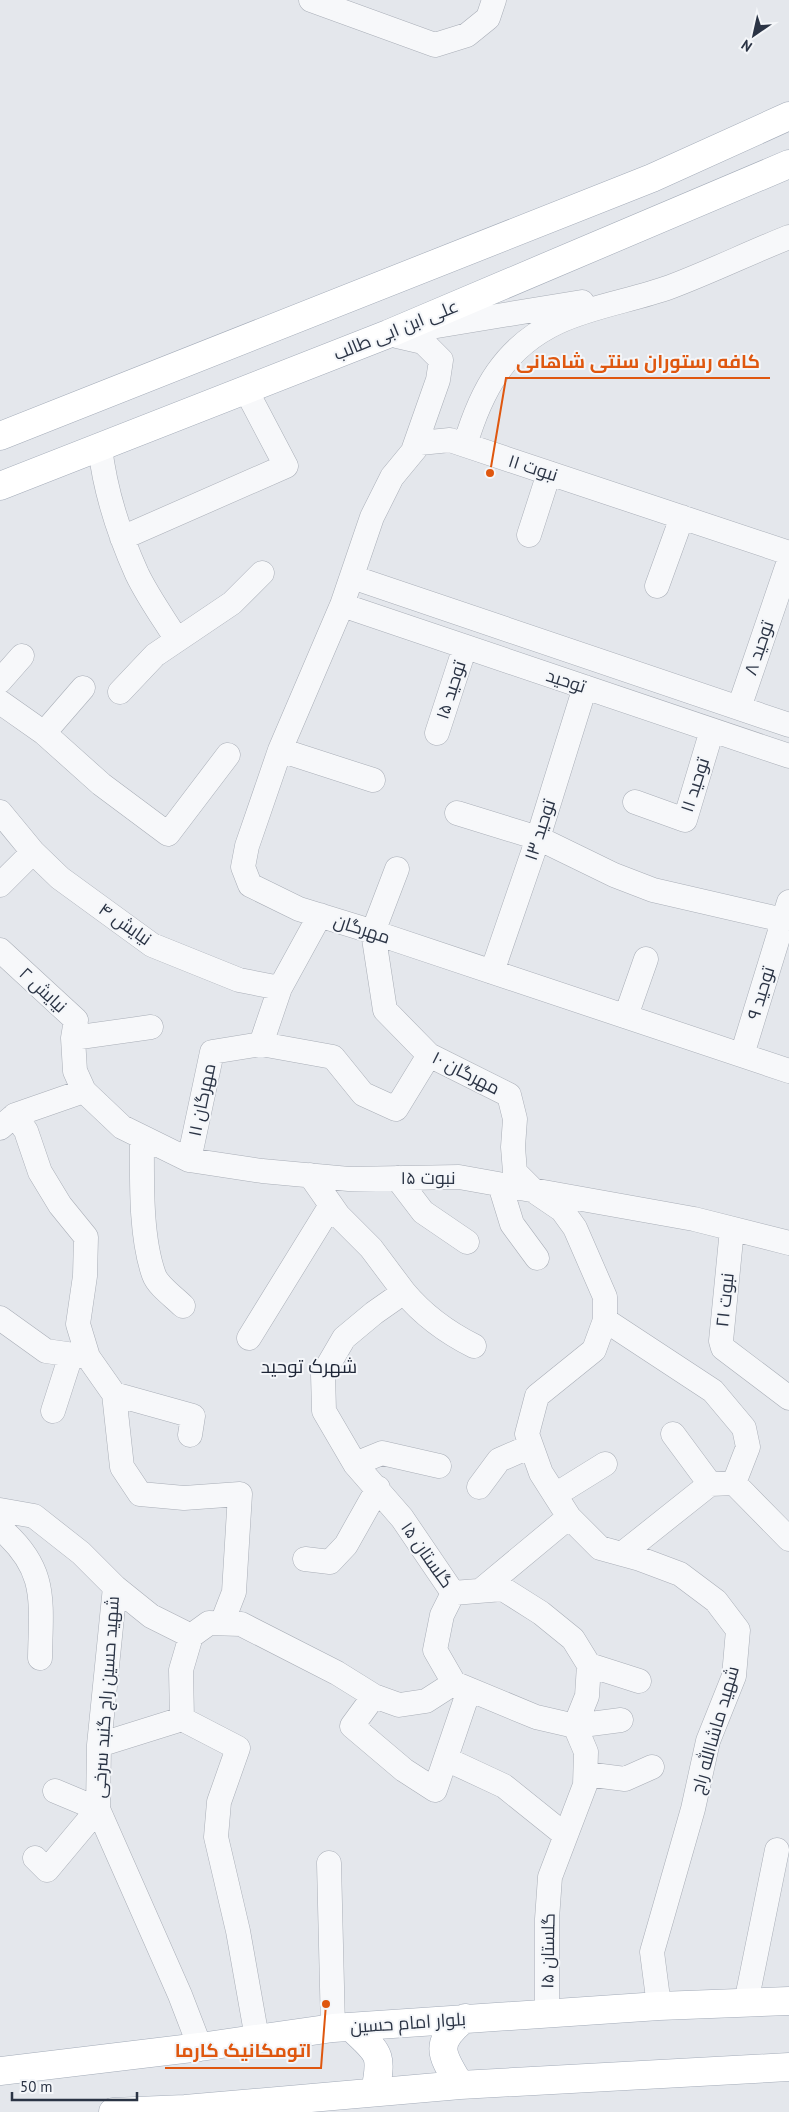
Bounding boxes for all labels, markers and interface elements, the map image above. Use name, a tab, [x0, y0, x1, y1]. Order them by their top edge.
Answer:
north arrow	[729, 10, 779, 60]
text: N	[738, 36, 756, 56]
street label: علی ابن ابی طالب	[330, 294, 462, 365]
callout: کافه رستوران سنتی شاهانی	[506, 344, 770, 378]
text: کافه رستوران سنتی شاهانی	[516, 349, 760, 373]
street label: نبوت ۱۱	[506, 449, 561, 486]
street label: توحید ۸	[739, 617, 779, 678]
street label: توحید ۱۵	[430, 657, 471, 722]
street label: توحید	[544, 663, 589, 698]
street label: توحید ۱۱	[675, 754, 714, 815]
street label: توحید ۱۳	[519, 796, 560, 863]
street label: نیایش ۴	[94, 897, 156, 950]
street label: مهرگان	[331, 909, 393, 948]
street label: نیایش ۲	[15, 962, 72, 1017]
street label: توحید ۹	[742, 963, 780, 1022]
street label: مهرگان ۱۰	[428, 1046, 504, 1099]
street label: مهرگان ۱۱	[183, 1061, 220, 1139]
street label: نبوت ۱۵	[401, 1166, 455, 1189]
street label: نبوت ۲۱	[710, 1272, 739, 1328]
district label: شهرک توحید	[261, 1354, 357, 1378]
street label: گلستان ۱۵	[396, 1517, 459, 1592]
street label: شهید حسین راج گنبد سرخی	[87, 1595, 125, 1799]
street label: شهید ماشاالله راج	[685, 1663, 745, 1797]
street label: گلستان ۱۵	[535, 1913, 560, 1989]
street label: بلوار امام حسین	[349, 2007, 467, 2039]
callout: اتومکانیک کارما	[165, 2034, 321, 2068]
text: اتومکانیک کارما	[175, 2038, 311, 2062]
scale bar	[12, 2070, 138, 2102]
text: 50 m	[20, 2077, 53, 2096]

